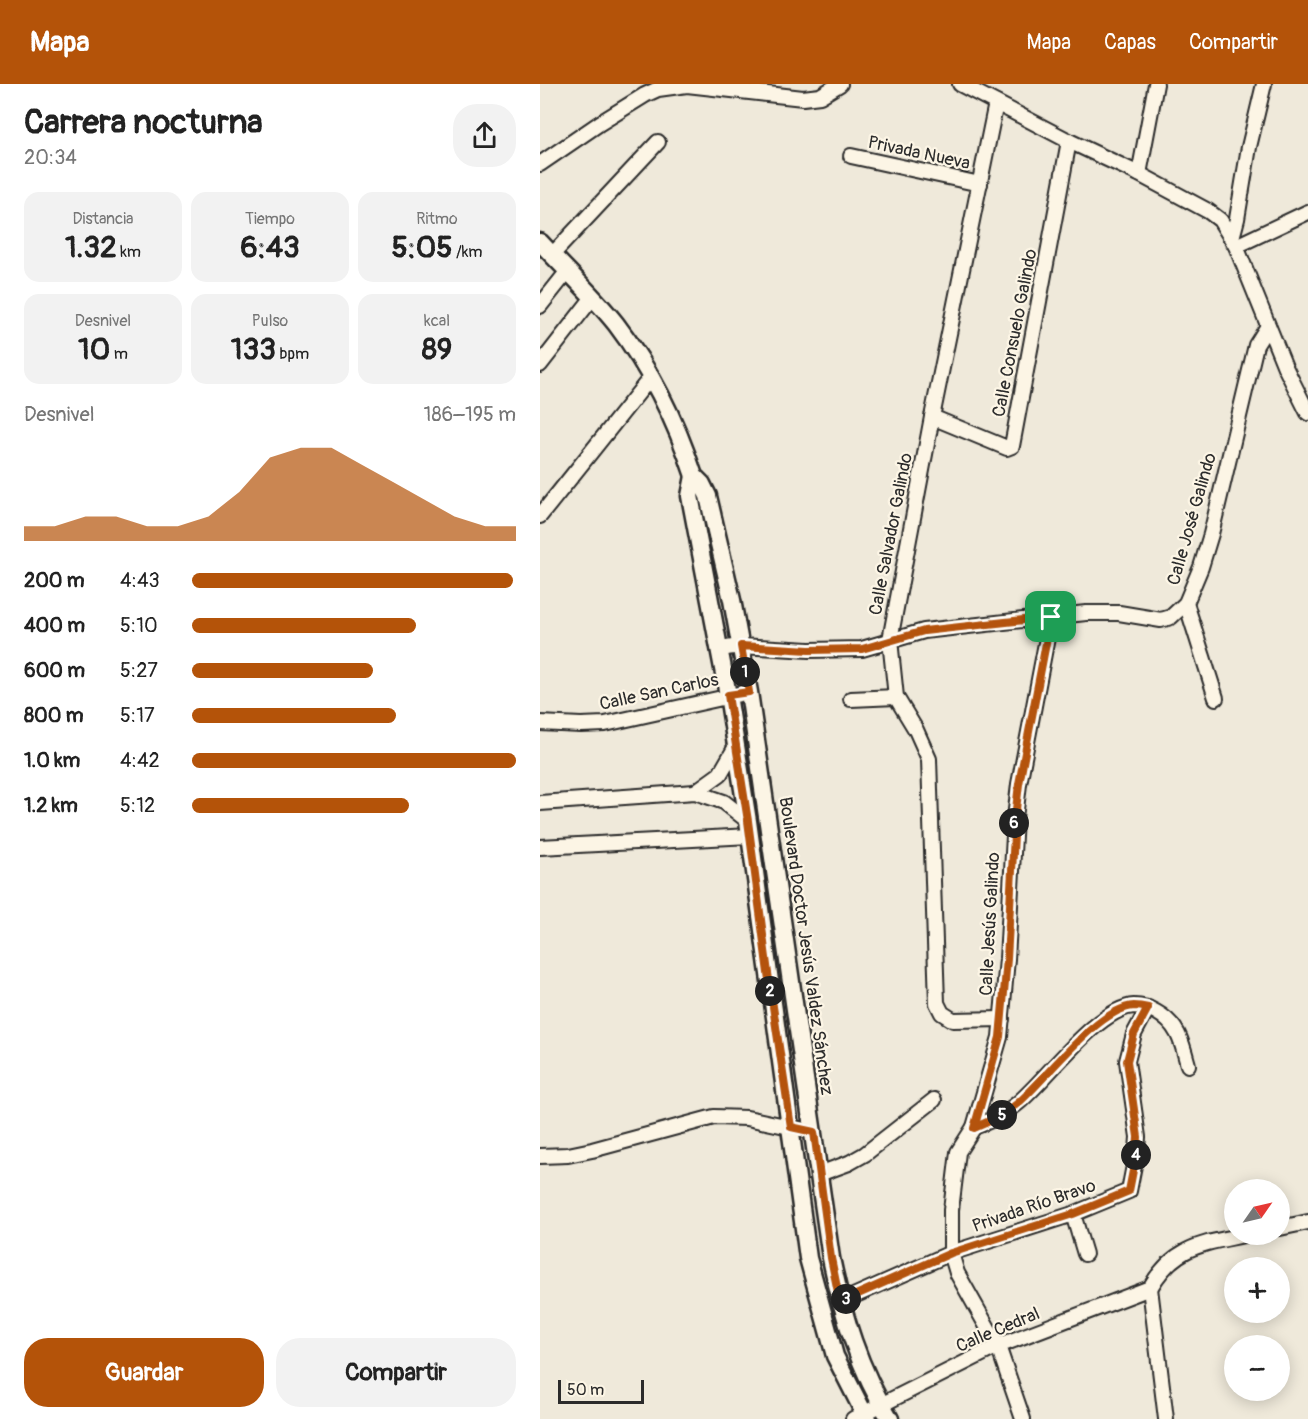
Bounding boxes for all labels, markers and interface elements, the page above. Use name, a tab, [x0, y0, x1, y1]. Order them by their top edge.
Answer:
text: Mapa	[30, 25, 89, 60]
text: Mapa	[1027, 29, 1071, 56]
text: Capas	[1104, 29, 1156, 56]
text: Compartir	[1189, 29, 1278, 56]
text: Carrera nocturna	[24, 102, 263, 143]
button: share	[453, 104, 516, 167]
street label: Privada Nueva	[866, 131, 972, 175]
text: 20:34	[24, 145, 77, 170]
text: Distancia	[73, 209, 133, 229]
text: Tiempo	[245, 209, 295, 229]
text: Ritmo	[416, 209, 458, 229]
text: 1.32	[65, 229, 117, 266]
text: 6:43	[240, 229, 300, 266]
text: 5:05	[391, 229, 452, 266]
text: km	[117, 242, 141, 262]
text: /km	[452, 242, 483, 262]
street label: Calle Consuelo Galindo	[987, 247, 1043, 419]
text: Desnivel	[75, 311, 131, 331]
text: Pulso	[252, 311, 288, 331]
text: kcal	[424, 311, 450, 331]
text: 10	[78, 331, 110, 368]
text: 133	[231, 331, 276, 368]
text: 89	[422, 331, 452, 368]
text: m	[110, 344, 128, 364]
text: bpm	[276, 344, 309, 364]
text: Desnivel	[24, 402, 94, 427]
text: 186–195 m	[424, 402, 516, 427]
street label: Calle José Galindo	[1162, 450, 1222, 588]
street label: Calle Salvador Galindo	[864, 451, 918, 617]
text: 200 m	[24, 568, 85, 593]
text: 4:43	[120, 568, 160, 593]
pin	[1025, 591, 1076, 642]
icon: arrive	[1034, 600, 1067, 633]
text: 400 m	[24, 613, 85, 638]
text: 5:10	[120, 613, 158, 638]
pin: 1	[730, 657, 760, 687]
text: 600 m	[24, 658, 85, 683]
text: 5:27	[120, 658, 158, 683]
text: 1	[742, 662, 748, 682]
street label: Calle San Carlos	[597, 668, 721, 716]
text: 800 m	[24, 703, 84, 728]
text: 5:17	[120, 703, 155, 728]
text: 1.0 km	[24, 748, 80, 773]
text: 4:42	[120, 748, 160, 773]
text: 1.2 km	[24, 793, 78, 818]
text: 5:12	[120, 793, 155, 818]
street label: Boulevard Doctor Jesús Valdez Sánchez	[774, 795, 838, 1097]
pin: 6	[999, 808, 1029, 838]
text: 6	[1009, 813, 1019, 833]
street label: Calle Jesús Galindo	[975, 851, 1005, 996]
pin: 2	[755, 976, 785, 1006]
text: 2	[766, 981, 774, 1001]
pin: 5	[987, 1100, 1017, 1130]
text: 5	[998, 1105, 1006, 1125]
pin: 4	[1121, 1140, 1151, 1170]
text: 4	[1131, 1145, 1141, 1165]
street label: Privada Río Bravo	[969, 1174, 1099, 1238]
north arrow	[1224, 1179, 1290, 1245]
map controls	[1224, 1179, 1290, 1401]
button: +	[1224, 1257, 1290, 1323]
pin: 3	[831, 1284, 861, 1314]
text: 3	[842, 1289, 850, 1309]
street label: Calle Cedral	[953, 1302, 1043, 1358]
button: −	[1224, 1335, 1290, 1401]
button: Guardar	[24, 1338, 264, 1407]
button: Compartir	[276, 1338, 516, 1407]
scale bar	[558, 1377, 644, 1404]
text: 50 m	[567, 1380, 604, 1400]

